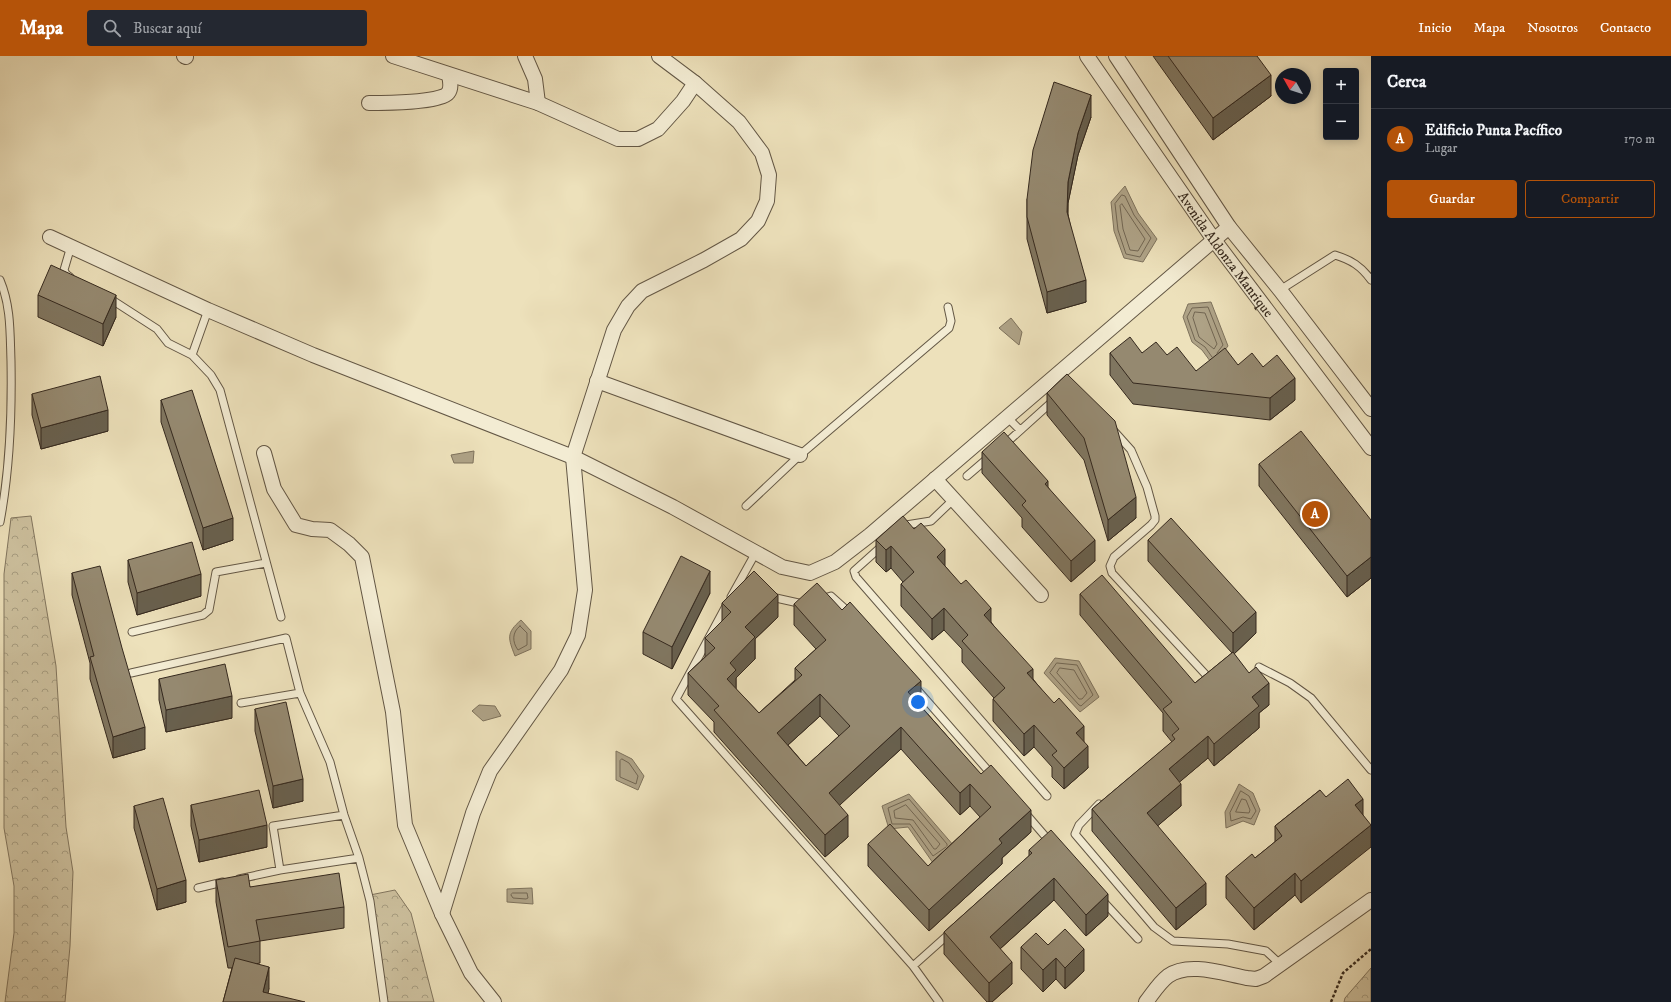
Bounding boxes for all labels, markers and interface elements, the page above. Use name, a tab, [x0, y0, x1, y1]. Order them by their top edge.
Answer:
search box	[87, 10, 367, 46]
text: Mapa	[20, 17, 63, 40]
icon: search	[101, 17, 123, 39]
text: Buscar aquí	[133, 19, 201, 38]
text: Inicio	[1418, 19, 1451, 37]
text: Mapa	[1473, 19, 1505, 37]
text: Nosotros	[1527, 19, 1578, 37]
text: Contacto	[1600, 19, 1651, 37]
north arrow	[1275, 68, 1311, 104]
map controls	[1323, 68, 1359, 140]
button: +	[1323, 68, 1359, 104]
text: Cerca	[1387, 71, 1426, 93]
button: −	[1323, 104, 1359, 140]
text: Edificio Punta Pacífico	[1425, 121, 1562, 140]
text: A	[1396, 131, 1404, 147]
text: 170 m	[1624, 131, 1655, 147]
text: Lugar	[1425, 140, 1457, 156]
button: Guardar	[1387, 180, 1517, 218]
button: Compartir	[1525, 180, 1655, 218]
street label: Avenida Aldonza Manrique	[1173, 188, 1277, 321]
pin: A	[1302, 499, 1328, 529]
your location	[908, 692, 928, 712]

